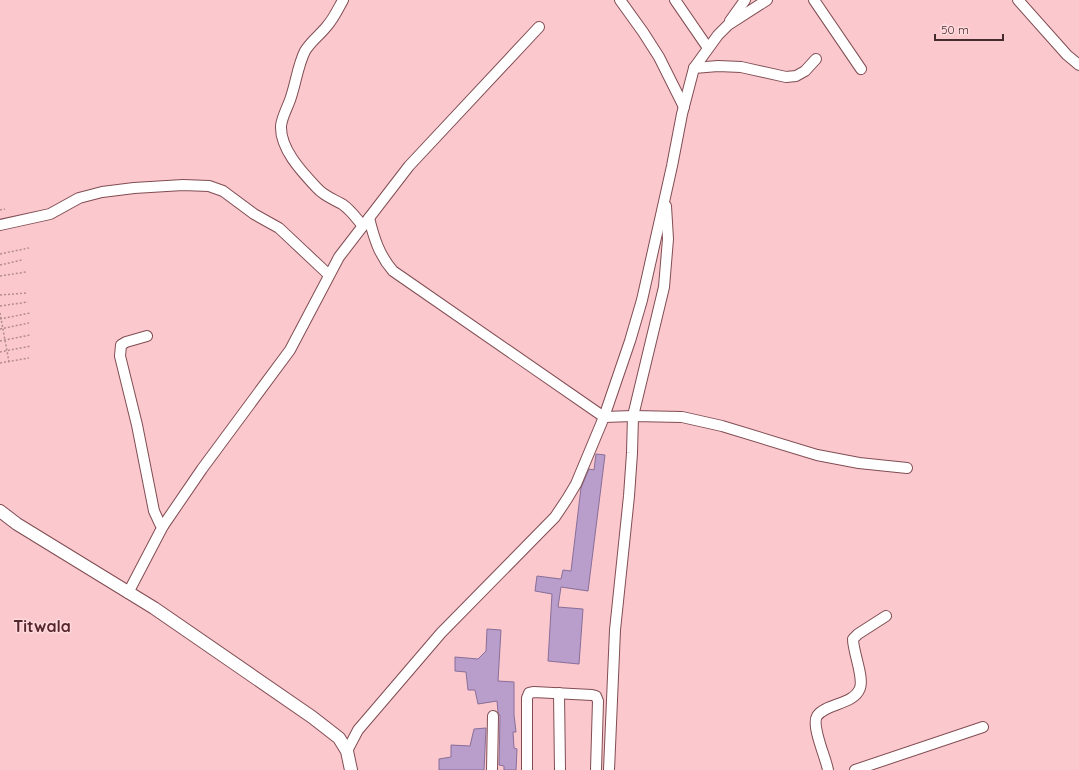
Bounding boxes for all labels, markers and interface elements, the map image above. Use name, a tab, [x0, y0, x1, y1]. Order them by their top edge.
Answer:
scale bar	[935, 16, 1003, 42]
text: 50 m	[941, 22, 969, 37]
district label: Titwala	[13, 616, 71, 636]

